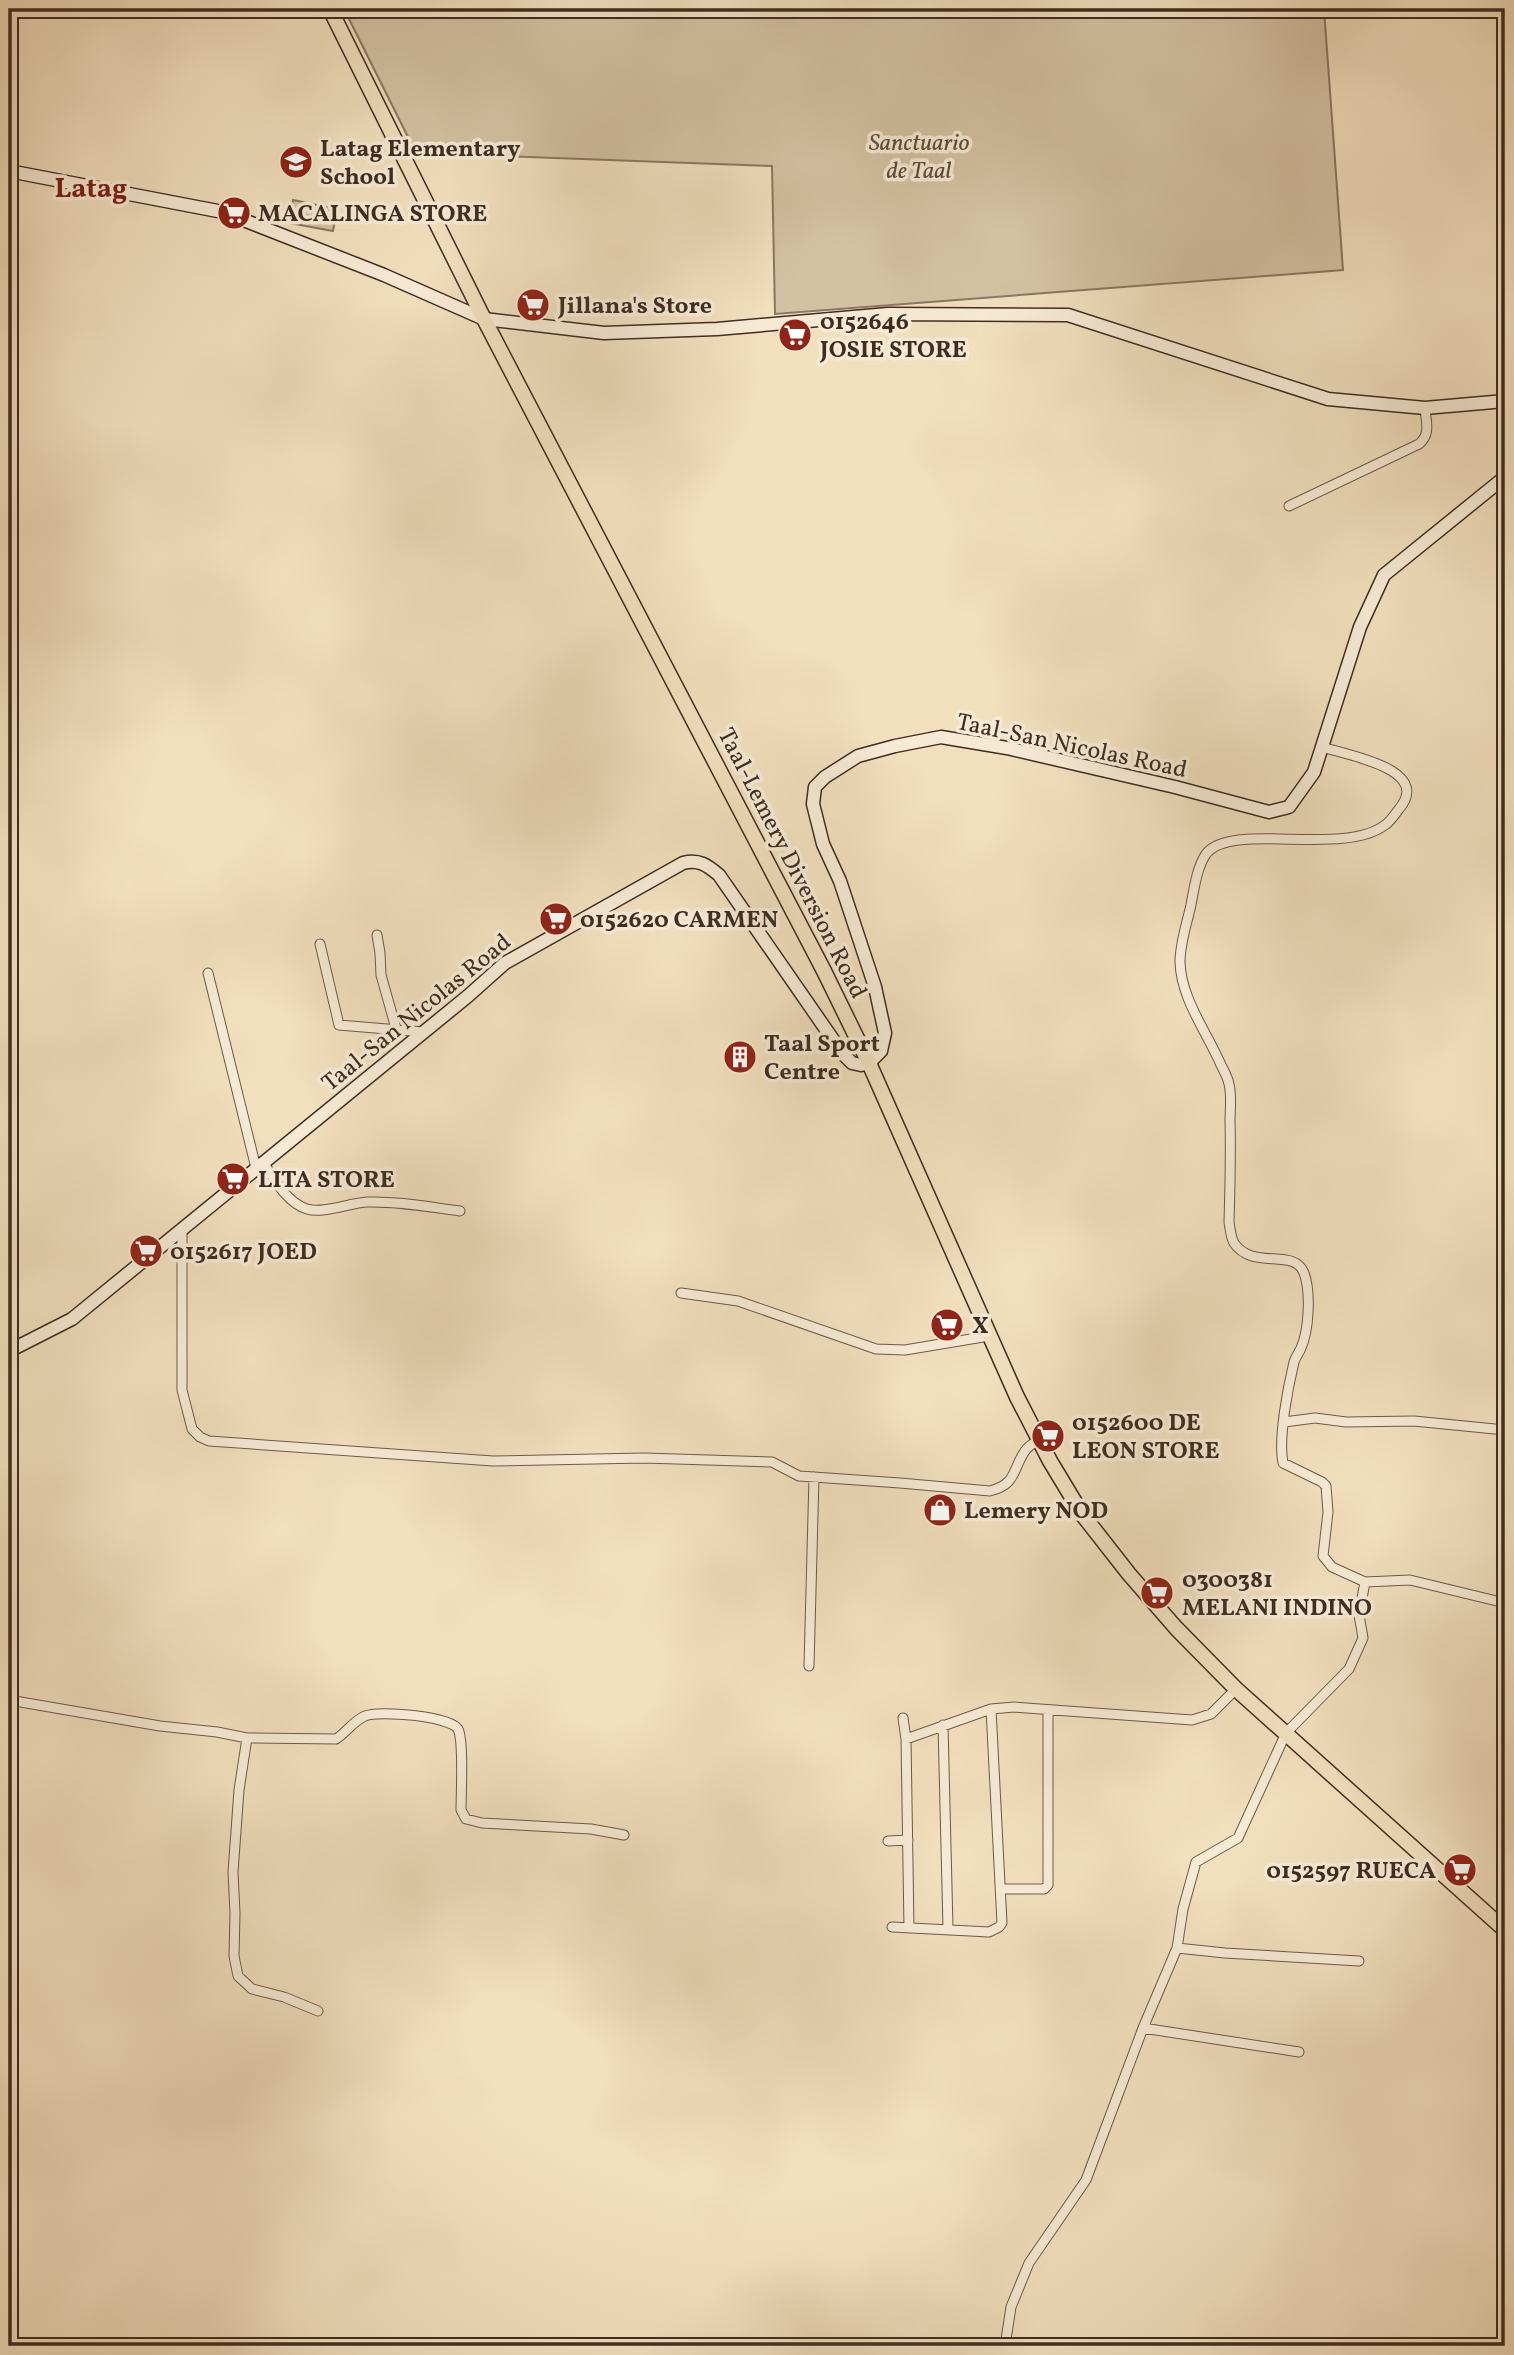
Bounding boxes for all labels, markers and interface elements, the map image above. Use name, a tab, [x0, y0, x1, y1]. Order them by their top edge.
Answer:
park label: Sanctuario de Taal	[869, 127, 969, 189]
place label: Latag Elementary School	[320, 133, 521, 195]
school or university icon: Latag Elementary School	[277, 143, 315, 181]
district label: Latag	[55, 170, 128, 209]
supermarket icon: MACALINGA STORE	[215, 194, 253, 232]
place label: MACALINGA STORE	[258, 198, 487, 232]
supermarket icon: Jillana's Store	[514, 286, 552, 324]
place label: Jillana's Store	[557, 290, 712, 324]
place label: 0152646 JOSIE STORE	[819, 306, 967, 368]
supermarket icon: 0152646 JOSIE STORE	[776, 316, 814, 354]
street label: Taal-San Nicolas Road	[953, 706, 1190, 788]
street label: Taal-Lemery Diversion Road	[708, 723, 874, 1005]
supermarket icon: 0152620 CARMEN	[537, 900, 575, 938]
place label: 0152620 CARMEN	[580, 904, 778, 938]
street label: Taal-San Nicolas Road	[315, 926, 519, 1101]
place label: Taal Sport Centre	[764, 1028, 880, 1090]
building icon: Taal Sport Centre	[721, 1038, 759, 1076]
supermarket icon: LITA STORE	[214, 1160, 252, 1198]
place label: LITA STORE	[258, 1164, 395, 1198]
supermarket icon: 0152617 JOED	[127, 1232, 165, 1270]
place label: 0152617 JOED	[170, 1236, 317, 1270]
supermarket icon: X	[928, 1306, 966, 1344]
place label: X	[972, 1310, 989, 1344]
place label: 0152600 DE LEON STORE	[1072, 1407, 1219, 1469]
supermarket icon: 0152600 DE LEON STORE	[1029, 1417, 1067, 1455]
shop icon: Lemery NOD	[921, 1491, 959, 1529]
place label: Lemery NOD	[964, 1495, 1108, 1529]
place label: 0300381 MELANI INDINO	[1182, 1564, 1372, 1626]
supermarket icon: 0300381 MELANI INDINO	[1138, 1574, 1176, 1612]
supermarket icon: 0152597 RUECA	[1441, 1851, 1479, 1889]
place label: 0152597 RUECA	[1266, 1855, 1436, 1889]

